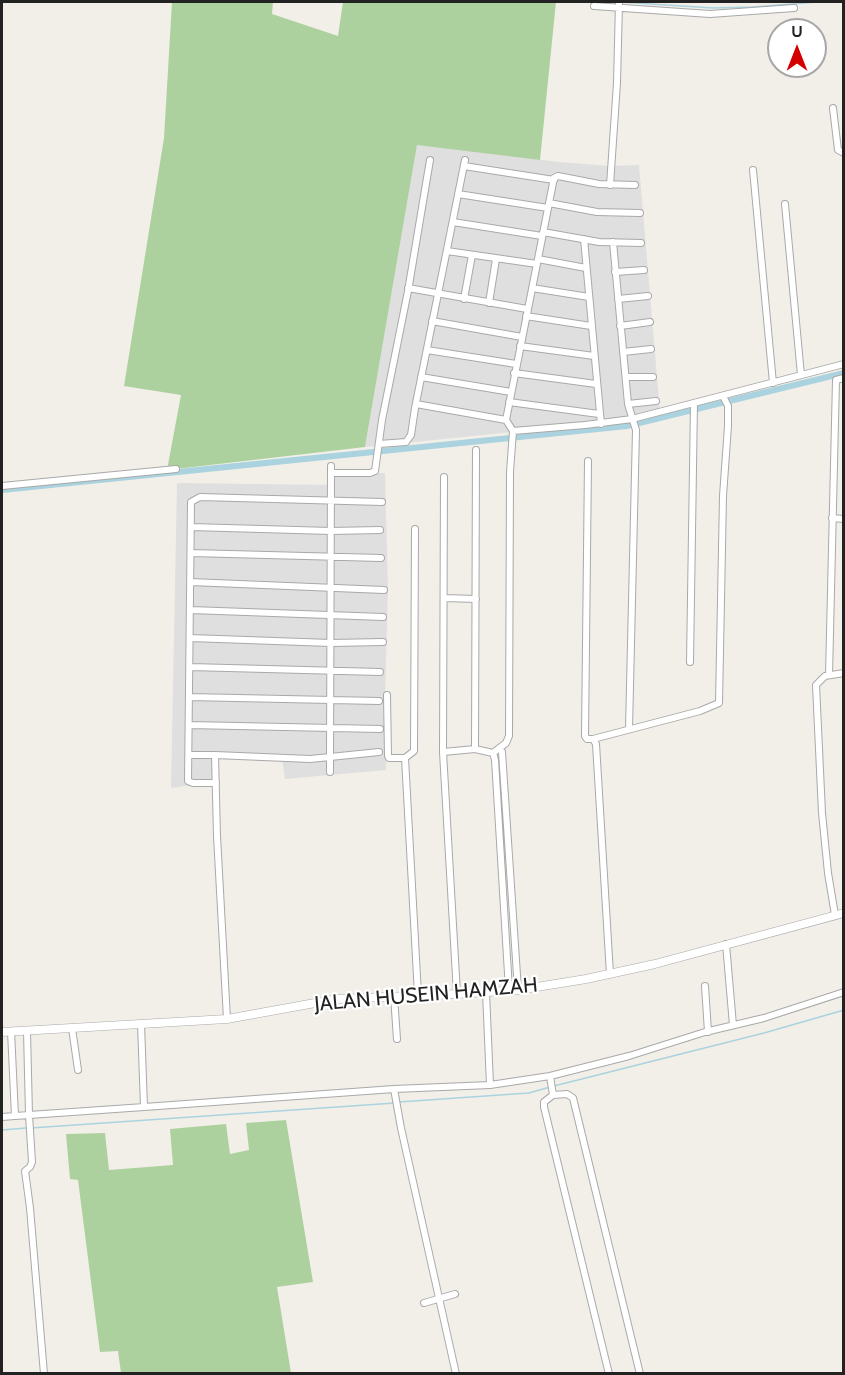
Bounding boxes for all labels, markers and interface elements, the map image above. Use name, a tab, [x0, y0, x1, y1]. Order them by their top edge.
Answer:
north arrow	[767, 18, 827, 78]
text: U	[791, 22, 803, 41]
street label: JALAN HUSEIN HAMZAH	[313, 973, 539, 1017]

